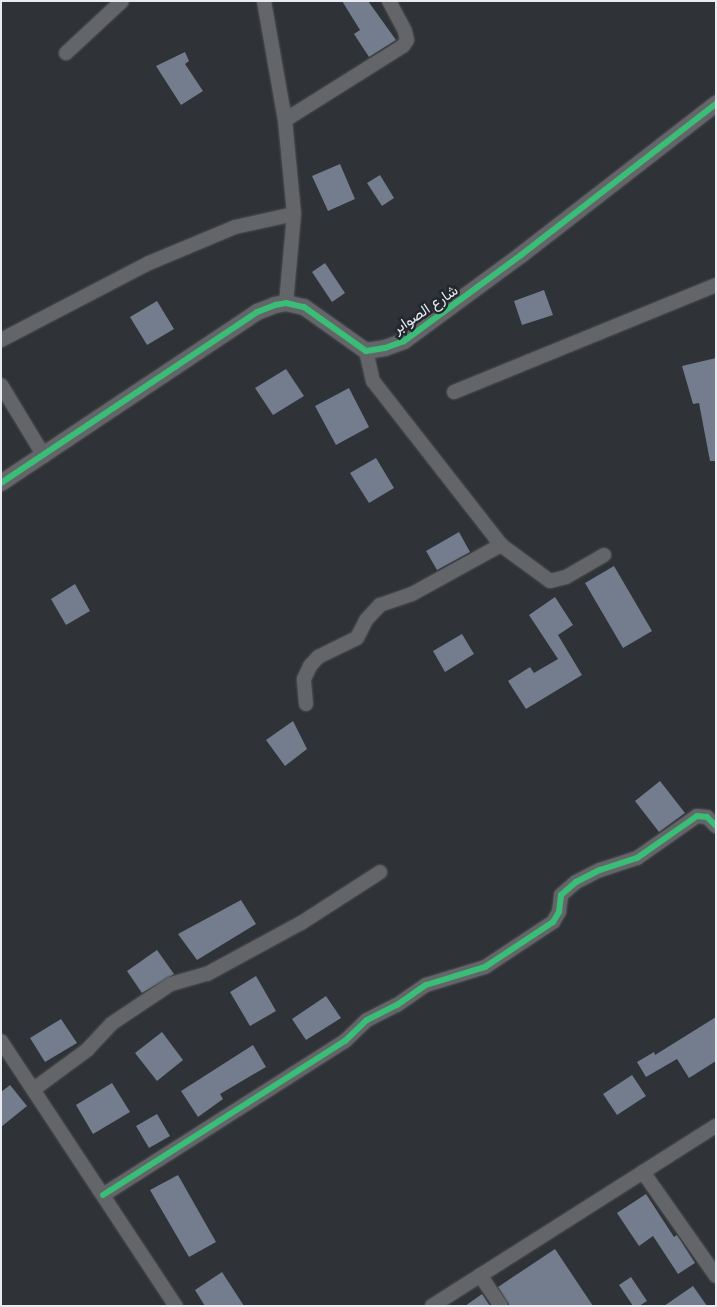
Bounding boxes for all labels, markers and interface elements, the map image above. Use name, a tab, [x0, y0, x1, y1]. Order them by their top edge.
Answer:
street label: شارع الصوابر	[389, 281, 461, 337]

